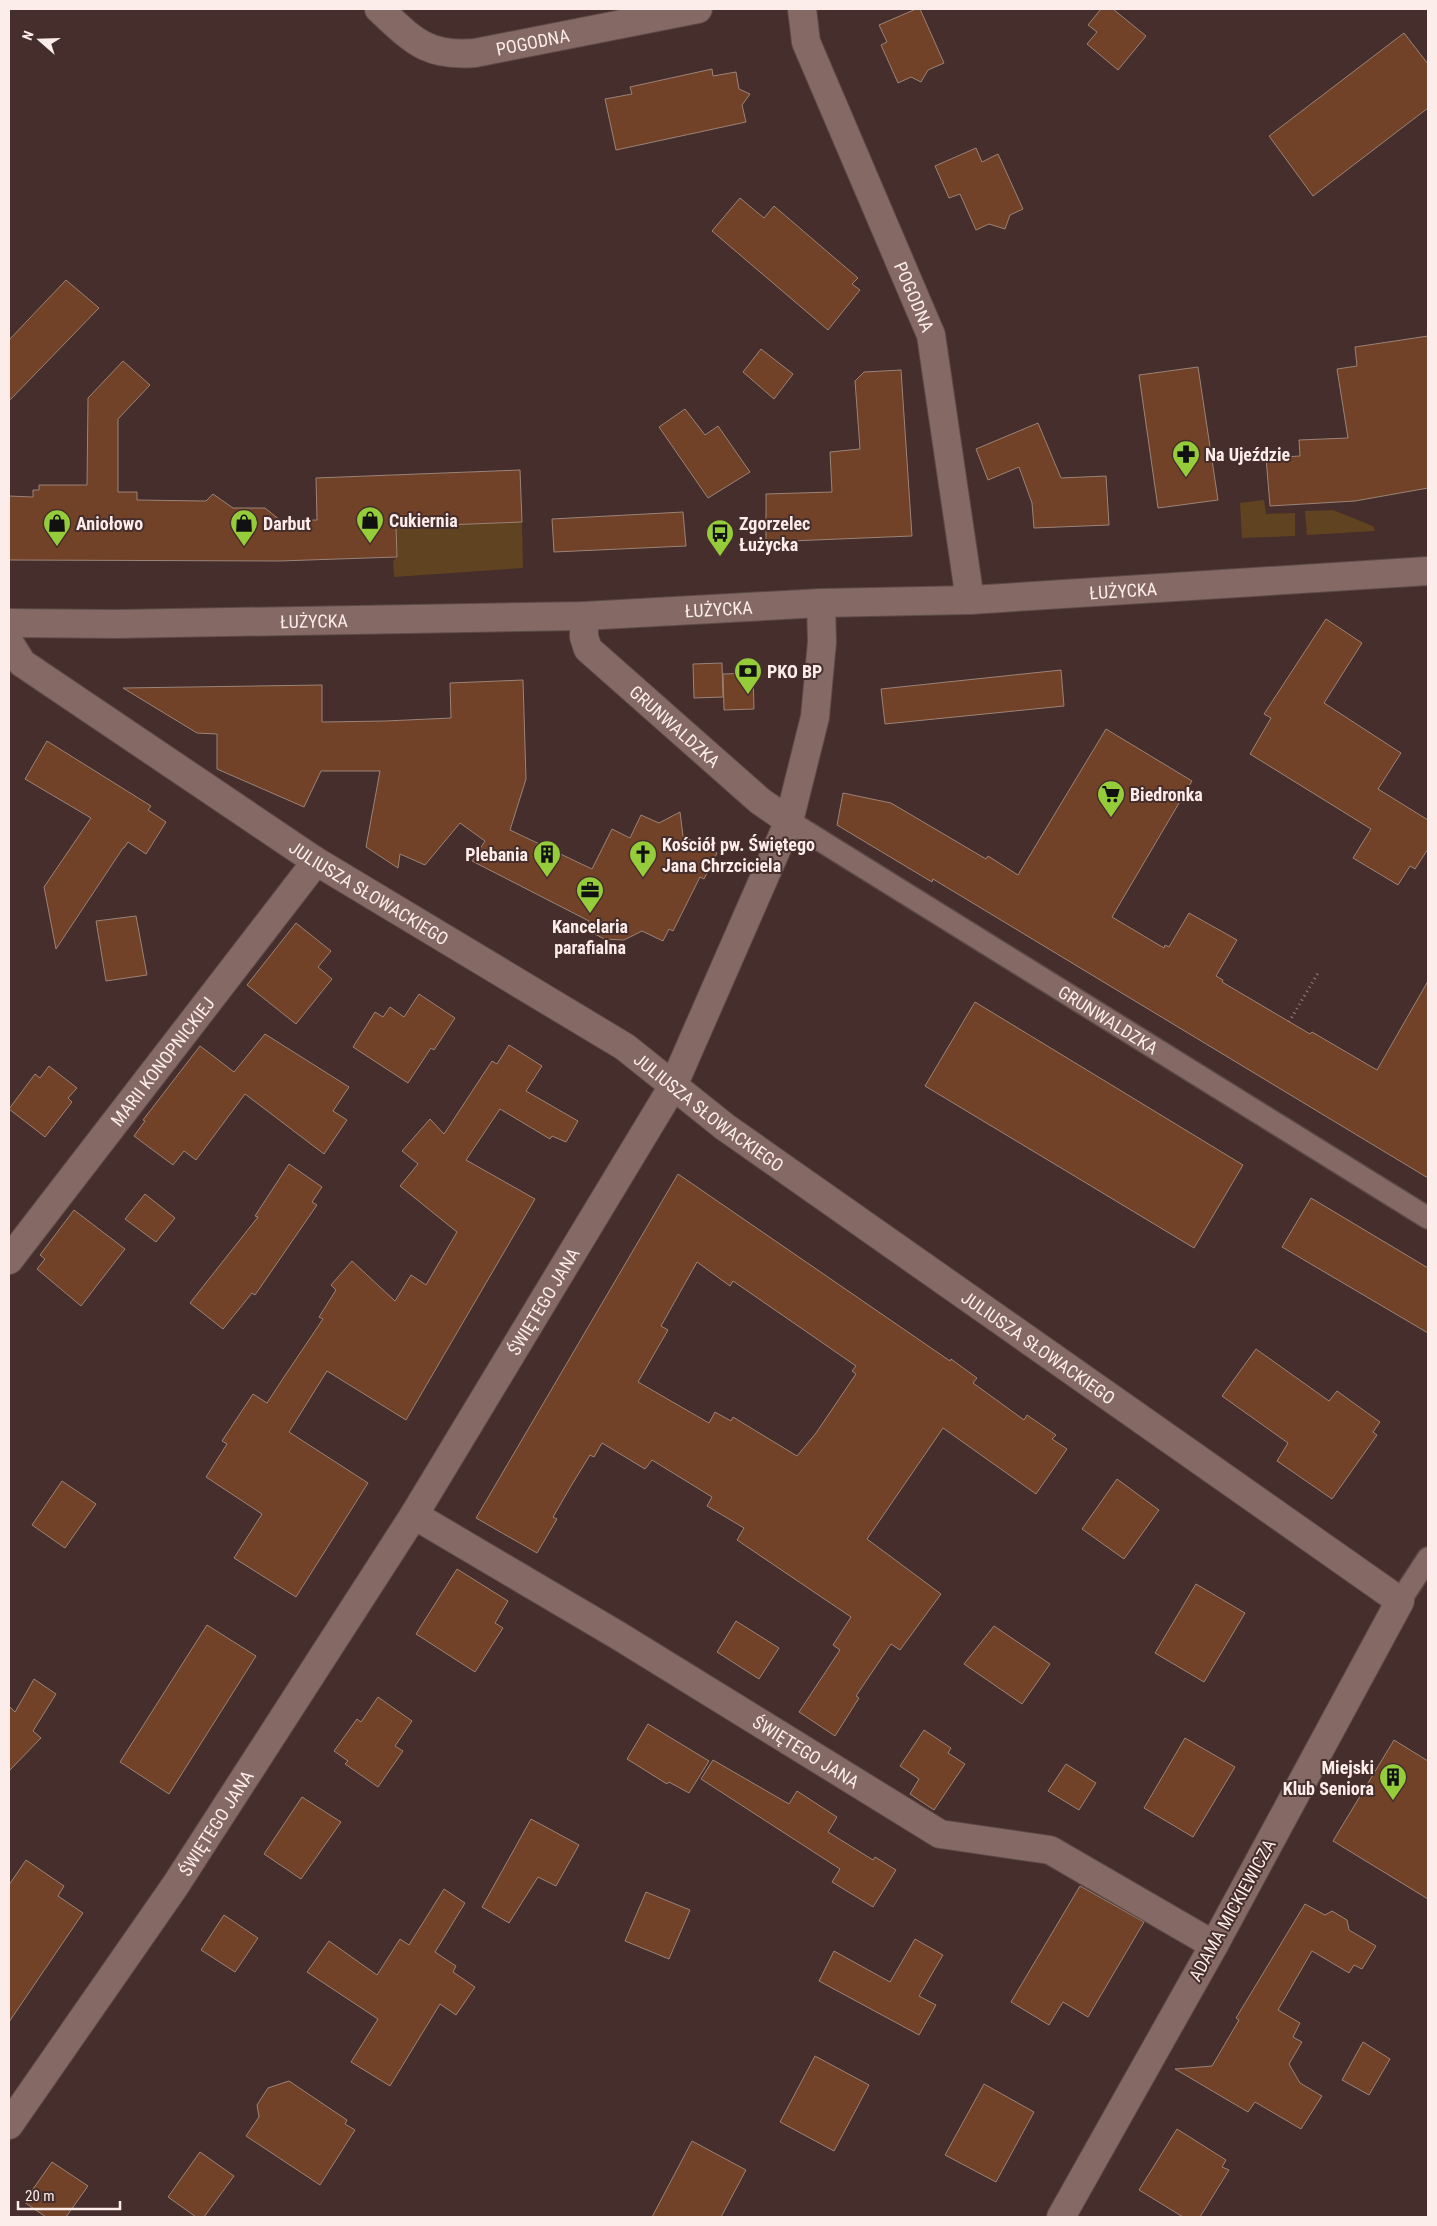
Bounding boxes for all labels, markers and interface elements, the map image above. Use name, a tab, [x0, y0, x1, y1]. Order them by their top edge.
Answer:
north arrow	[15, 15, 65, 65]
street label: POGODNA	[494, 24, 572, 59]
text: N	[19, 29, 37, 42]
street label: POGODNA	[890, 258, 939, 335]
pharmacy icon: Na Ujeździe	[1171, 439, 1201, 478]
place label: Na Ujeździe	[1205, 444, 1291, 465]
shop icon: Cukiernia	[355, 505, 385, 544]
shop icon: Aniołowo	[42, 508, 72, 547]
shop icon: Darbut	[229, 508, 259, 547]
place label: Cukiernia	[389, 510, 458, 531]
place label: Aniołowo	[76, 513, 143, 534]
place label: Darbut	[263, 513, 311, 534]
place label: Zgorzelec Łużycka	[739, 513, 810, 555]
bus stop icon: Zgorzelec Łużycka	[705, 518, 735, 557]
street label: ŁUŻYCKA	[1089, 578, 1158, 603]
street label: ŁUŻYCKA	[684, 596, 754, 621]
street label: ŁUŻYCKA	[280, 610, 349, 632]
bank icon: PKO BP	[733, 656, 763, 695]
place label: PKO BP	[767, 661, 822, 682]
street label: GRUNWALDZKA	[626, 681, 725, 772]
supermarket icon: Biedronka	[1096, 779, 1126, 818]
place label: Biedronka	[1130, 784, 1203, 805]
place label: Kościół pw. Świętego Jana Chrzciciela	[662, 834, 815, 876]
street label: JULIUSZA SŁOWACKIEGO	[285, 836, 453, 949]
building icon: Plebania	[532, 839, 562, 878]
church icon: Kościół pw. Świętego Jana Chrzciciela	[628, 839, 658, 878]
place label: Plebania	[465, 844, 528, 865]
office icon: Kancelaria parafialna	[575, 875, 605, 914]
place label: Kancelaria parafialna	[552, 916, 628, 958]
street label: GRUNWALDZKA	[1055, 981, 1163, 1059]
street label: MARII KONOPNICKIEJ	[106, 993, 218, 1130]
street label: JULIUSZA SŁOWACKIEGO	[630, 1048, 788, 1176]
street label: ŚWIĘTEGO JANA	[503, 1243, 584, 1359]
street label: JULIUSZA SŁOWACKIEGO	[958, 1286, 1119, 1408]
street label: ŚWIĘTEGO JANA	[749, 1711, 864, 1793]
place label: Miejski Klub Seniora	[1283, 1757, 1374, 1799]
building icon: Miejski Klub Seniora	[1378, 1762, 1408, 1801]
street label: ŚWIĘTEGO JANA	[174, 1766, 258, 1880]
street label: ADAMA MICKIEWICZA	[1184, 1835, 1280, 1985]
scale bar	[18, 2178, 120, 2210]
text: 20 m	[25, 2187, 55, 2205]

